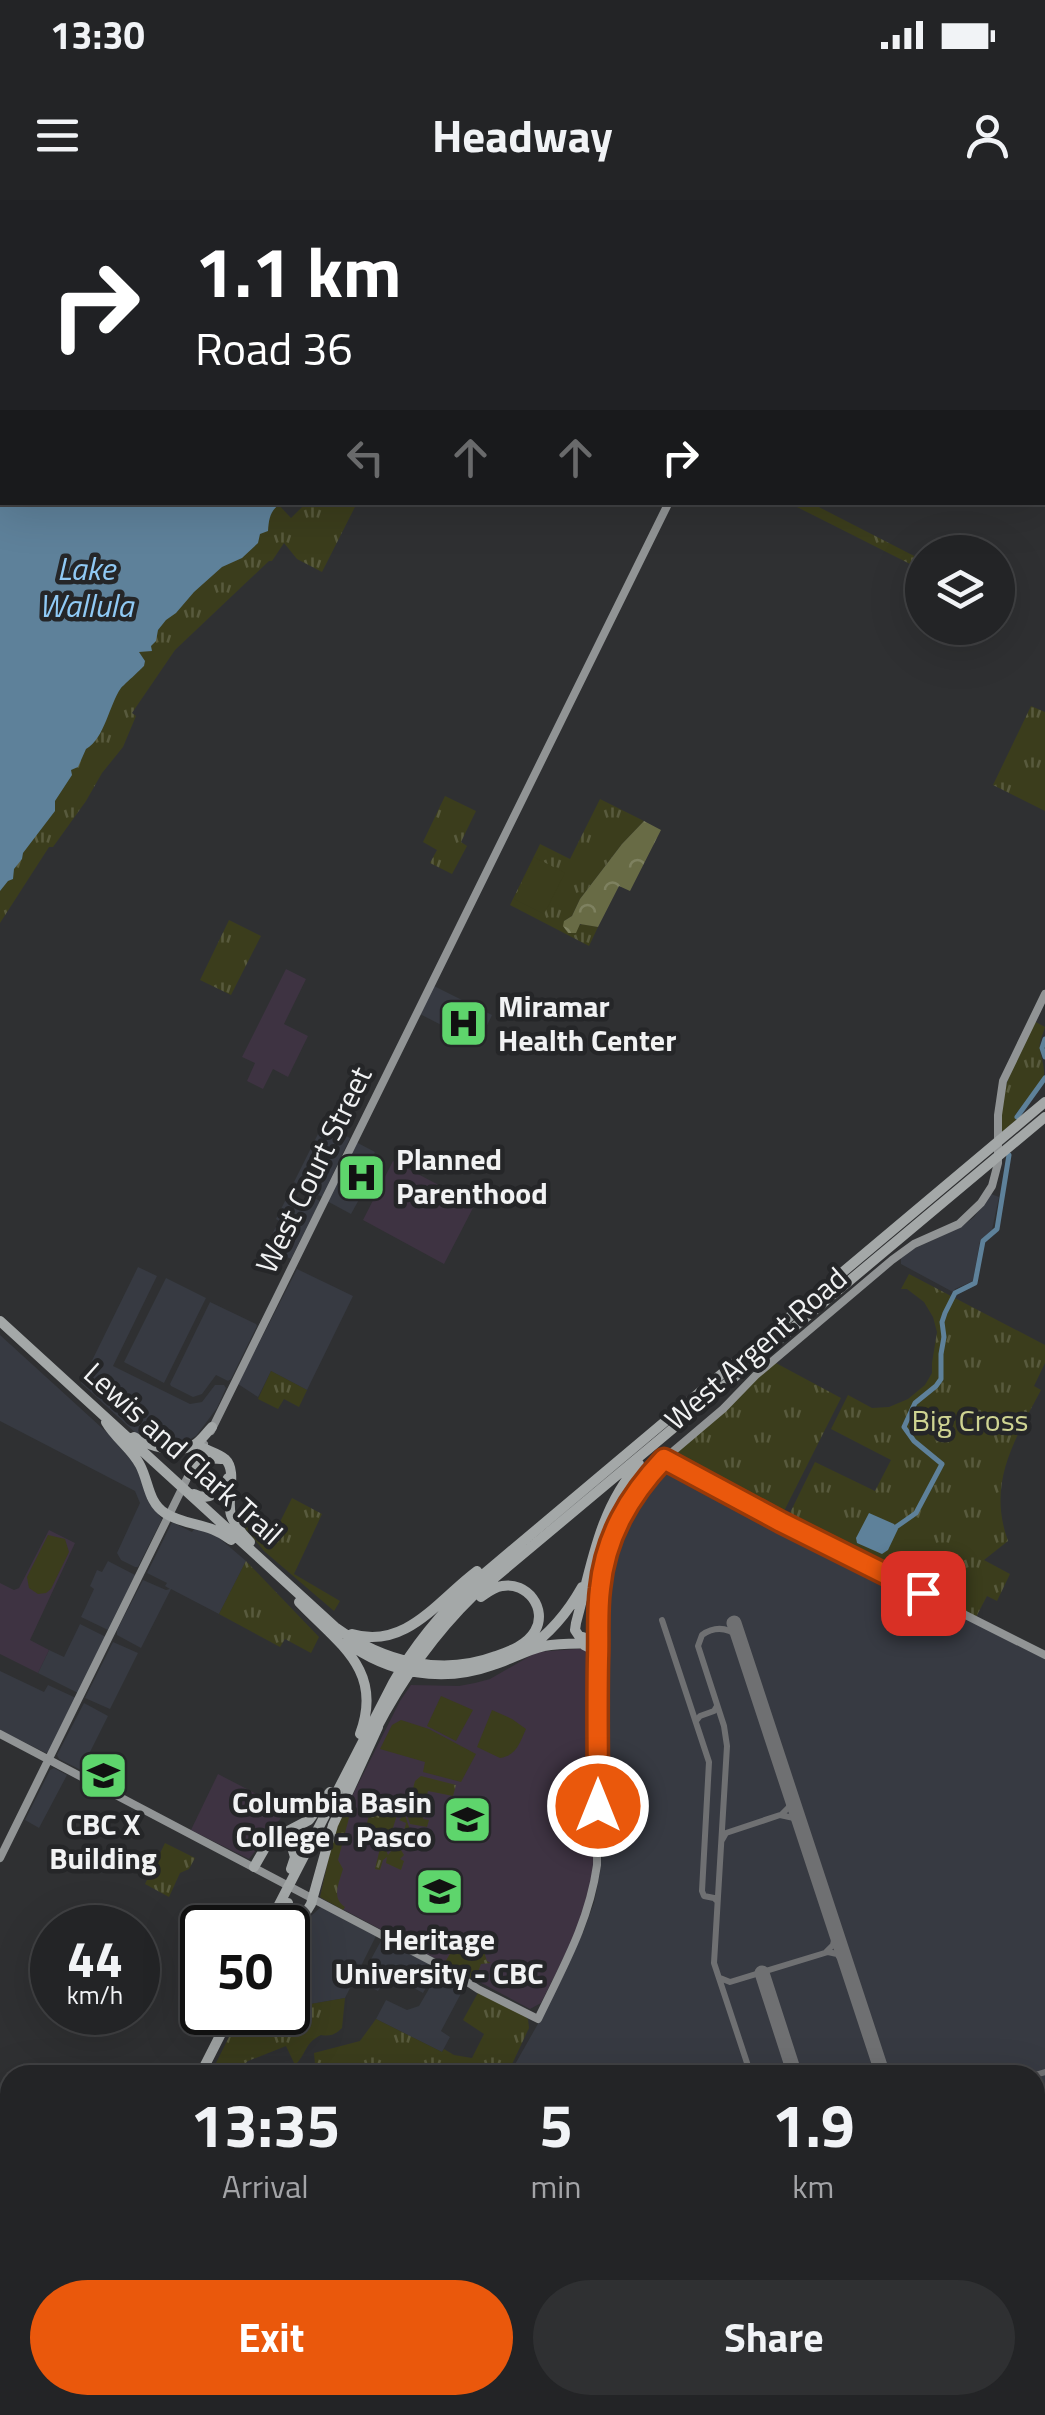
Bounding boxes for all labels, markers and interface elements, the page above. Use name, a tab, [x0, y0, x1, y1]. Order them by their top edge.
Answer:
text: 13:30	[50, 6, 145, 64]
text: Headway	[432, 101, 613, 169]
icon: menu	[30, 108, 85, 163]
icon: person	[960, 108, 1015, 163]
text: 1.1 km	[195, 218, 402, 324]
icon: right	[30, 240, 160, 370]
text: Road 36	[195, 314, 353, 382]
icon: left	[338, 430, 393, 485]
icon: ahead	[443, 430, 498, 485]
icon: ahead	[548, 430, 603, 485]
icon: right	[653, 430, 708, 485]
map controls	[905, 535, 1015, 645]
button: layers	[905, 535, 1015, 645]
water label: Lake Wallula	[39, 544, 135, 629]
place label: Miramar Health Center	[498, 983, 676, 1063]
hospital icon: Miramar Health Center	[437, 998, 489, 1050]
street label: West Court Street	[243, 1058, 383, 1281]
place label: Planned Parenthood	[396, 1136, 548, 1216]
hospital icon: Planned Parenthood	[335, 1151, 387, 1203]
street label: West Argent Road	[654, 1256, 857, 1441]
street label: Lewis and Clark Trail	[74, 1351, 294, 1556]
park label: Big Cross	[911, 1397, 1029, 1443]
pin	[881, 1551, 966, 1636]
icon: arrive	[896, 1566, 951, 1621]
school or university icon: CBC X Building	[77, 1750, 129, 1802]
position arrow	[546, 1754, 650, 1858]
place label: Columbia Basin College - Pasco	[232, 1779, 432, 1859]
school or university icon: Columbia Basin College - Pasco	[441, 1794, 493, 1846]
place label: CBC X Building	[49, 1801, 157, 1881]
school or university icon: Heritage University - CBC	[413, 1865, 465, 1917]
speed limit sign: 50	[180, 1905, 310, 2035]
place label: Heritage University - CBC	[334, 1916, 544, 1996]
text: 44	[67, 1920, 123, 1996]
text: km/h	[67, 1976, 123, 2014]
text: 13:35	[190, 2079, 340, 2170]
text: 5	[539, 2079, 573, 2170]
text: 1.9	[772, 2079, 855, 2170]
text: Arrival	[222, 2162, 309, 2210]
text: min	[531, 2162, 582, 2210]
text: km	[792, 2162, 834, 2210]
button: Exit	[30, 2280, 513, 2395]
button: Share	[533, 2280, 1015, 2395]

